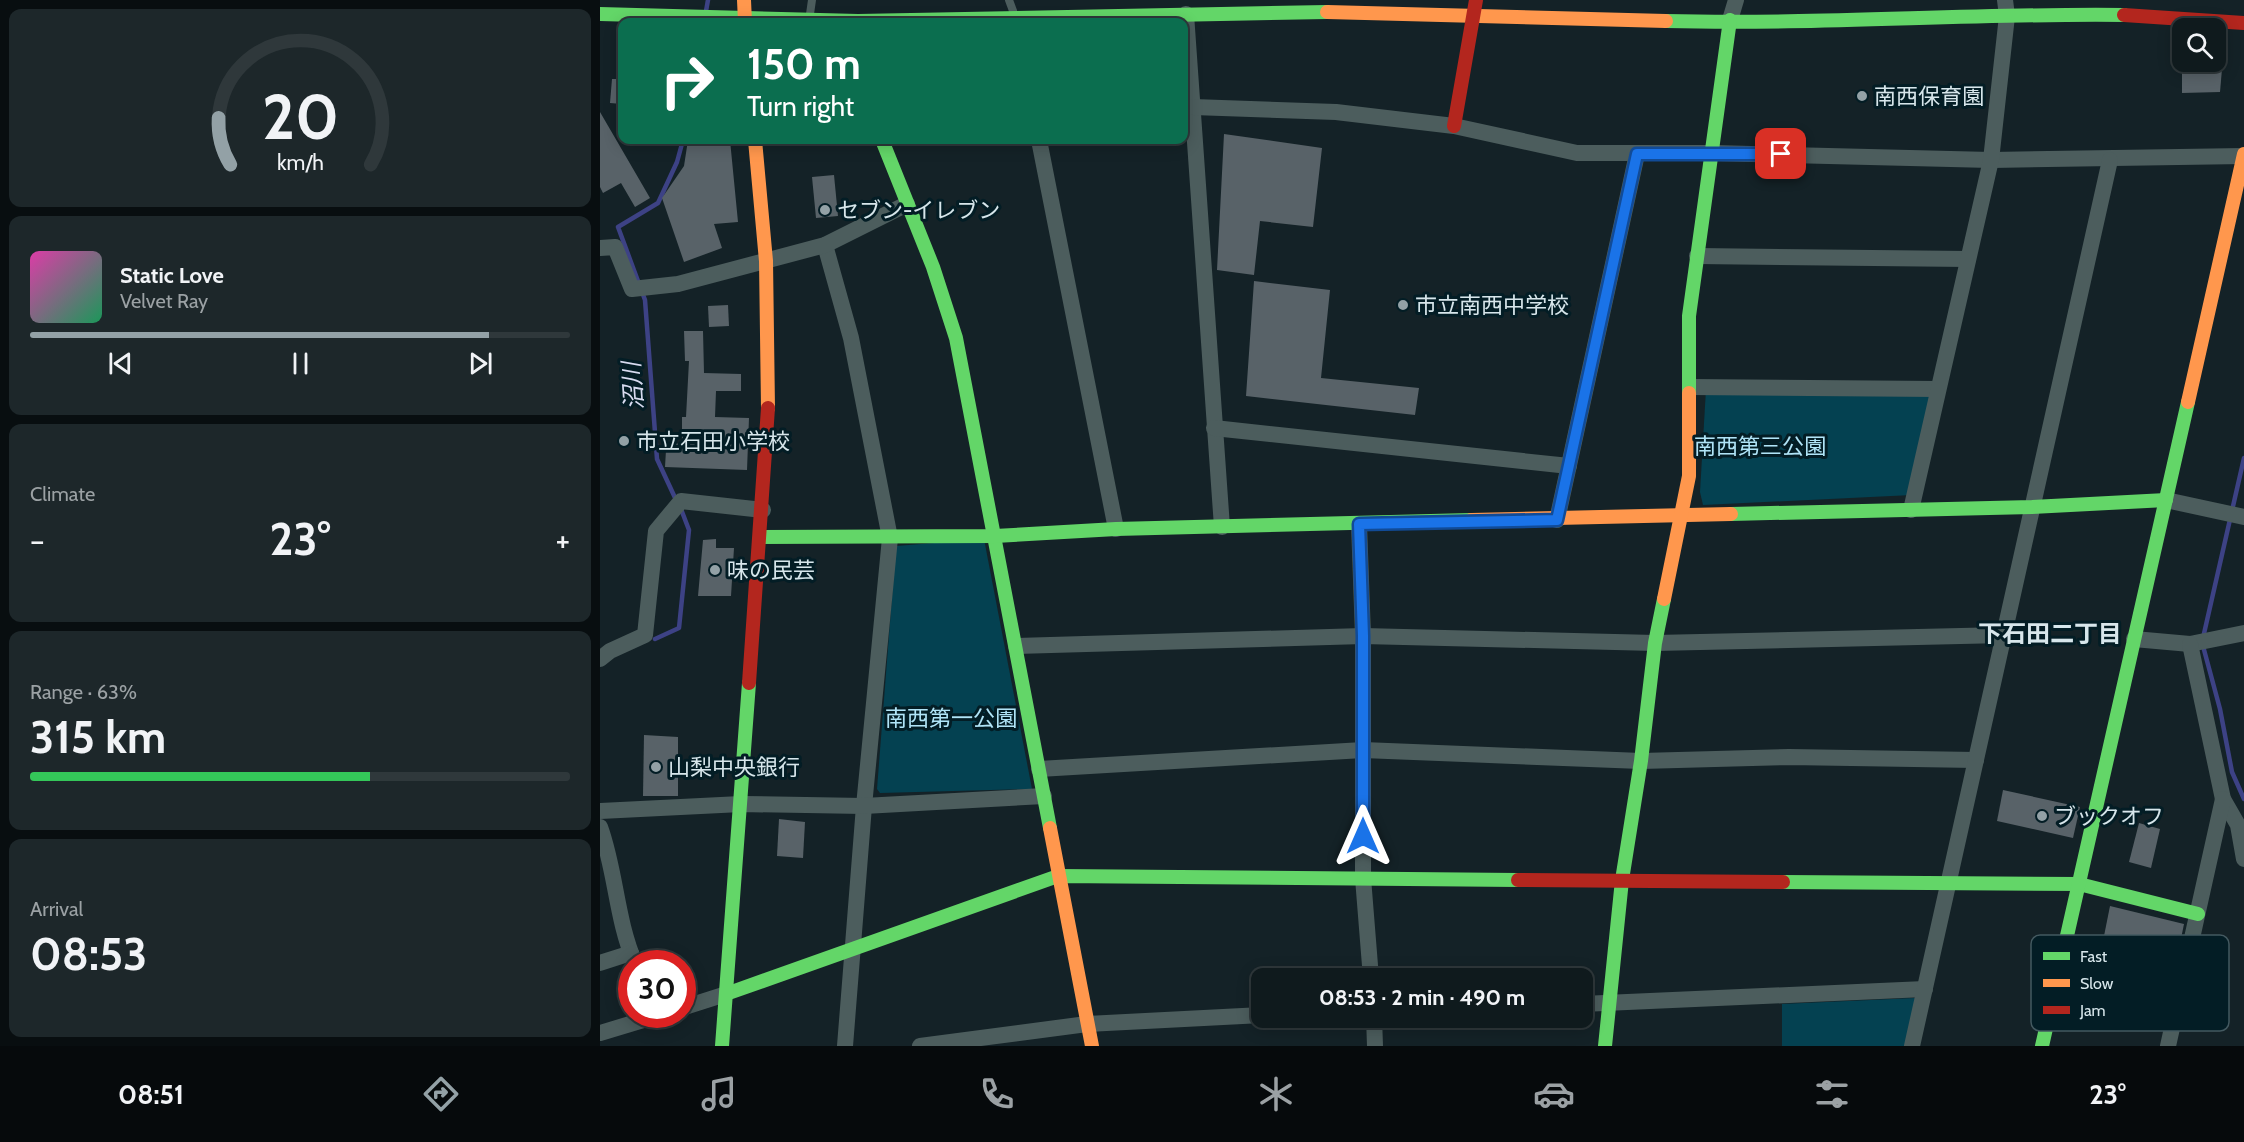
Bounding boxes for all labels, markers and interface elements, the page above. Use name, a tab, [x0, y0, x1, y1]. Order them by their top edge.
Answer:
map controls	[2172, 18, 2226, 72]
button: search	[2172, 18, 2226, 72]
text: 150 m	[747, 38, 861, 90]
icon: right	[648, 42, 726, 120]
text: 20	[261, 79, 339, 155]
place label: 南西保育園	[1874, 83, 1984, 110]
marker: 南西保育園	[1855, 89, 1869, 103]
text: Turn right	[747, 90, 854, 123]
pin	[1755, 128, 1806, 179]
icon: arrive	[1764, 137, 1797, 170]
text: km/h	[277, 150, 323, 176]
place label: セブン-イレブン	[837, 197, 1000, 224]
marker: セブン-イレブン	[818, 203, 832, 217]
text: Static Love	[120, 262, 224, 289]
text: Velvet Ray	[120, 289, 208, 313]
place label: 市立南西中学校	[1415, 292, 1569, 319]
marker: 市立南西中学校	[1396, 298, 1410, 312]
icon: previous	[104, 347, 137, 380]
icon: pause	[284, 347, 317, 380]
icon: next	[464, 347, 497, 380]
water label: 沼川	[616, 358, 649, 411]
place label: 市立石田小学校	[636, 428, 790, 455]
park label: 南西第三公園	[1694, 433, 1826, 460]
marker: 市立石田小学校	[617, 434, 631, 448]
text: Climate	[30, 482, 95, 506]
text: 23°	[269, 512, 331, 566]
text: −	[30, 520, 45, 560]
text: +	[555, 520, 570, 560]
place label: 味の民芸	[727, 557, 815, 584]
marker: 味の民芸	[708, 563, 722, 577]
district label: 下石田二丁目	[1978, 619, 2122, 648]
text: Range · 63%	[30, 680, 137, 704]
park label: 南西第一公園	[885, 705, 1017, 732]
text: 315 km	[30, 710, 166, 764]
place label: 山梨中央銀行	[668, 754, 800, 781]
marker: 山梨中央銀行	[649, 760, 663, 774]
place label: ブックオフ	[2054, 803, 2164, 830]
position arrow	[1331, 804, 1395, 868]
marker: ブックオフ	[2035, 809, 2049, 823]
text: Arrival	[30, 897, 83, 921]
text: 08:53	[30, 927, 147, 981]
legend	[2031, 935, 2229, 1031]
text: Fast	[2080, 947, 2108, 966]
speed limit sign: 30	[618, 950, 696, 1028]
text: Slow	[2080, 974, 2114, 993]
text: 08:53 · 2 min · 490 m	[1319, 984, 1525, 1011]
text: Jam	[2079, 1001, 2106, 1020]
icon: directions	[420, 1073, 462, 1115]
icon: music	[698, 1073, 740, 1115]
icon: phone	[976, 1073, 1018, 1115]
icon: climate	[1255, 1073, 1297, 1115]
icon: car	[1533, 1073, 1575, 1115]
icon: filters	[1811, 1073, 1853, 1115]
text: 08:51	[118, 1078, 184, 1111]
text: 23°	[2089, 1078, 2126, 1111]

